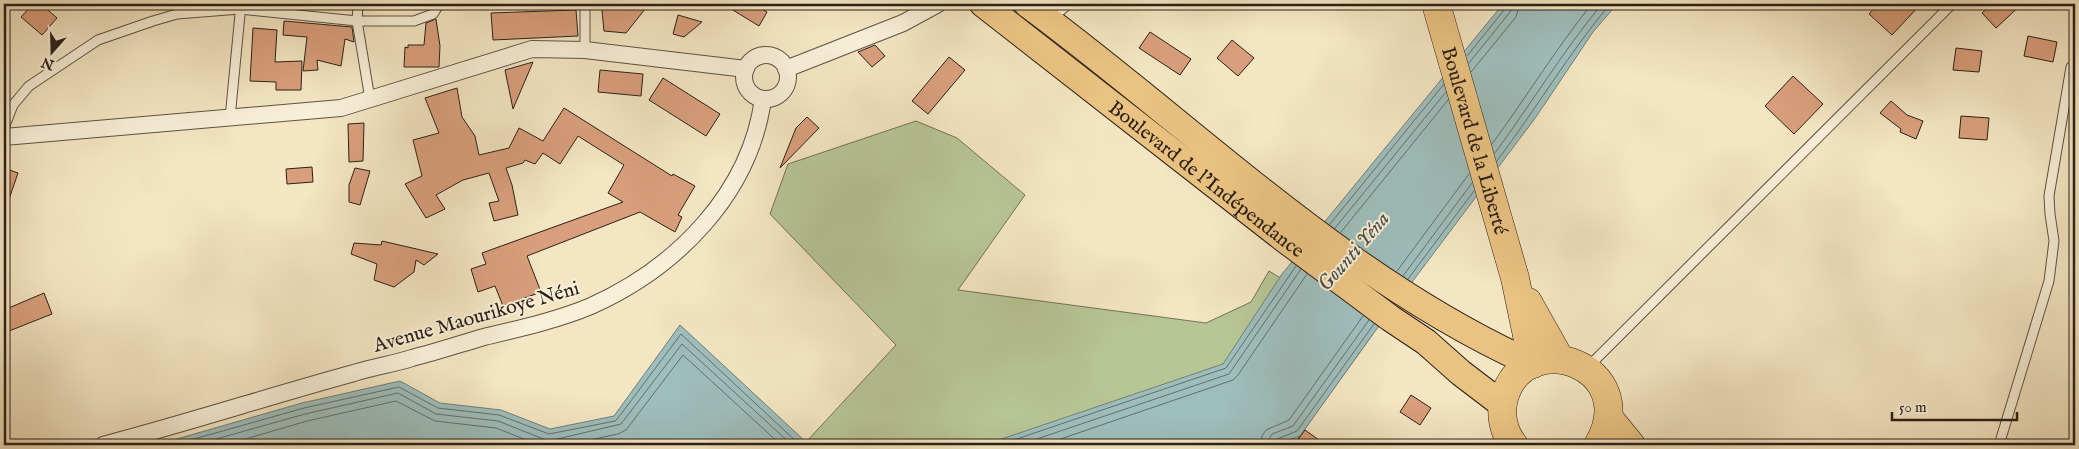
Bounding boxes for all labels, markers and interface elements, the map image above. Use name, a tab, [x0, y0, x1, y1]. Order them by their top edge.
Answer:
north arrow	[28, 28, 78, 78]
street label: Boulevard de la Liberté	[1435, 44, 1513, 238]
text: N	[39, 53, 58, 74]
street label: Boulevard de l'Indépendance	[1103, 96, 1309, 264]
water label: Gounti Yéna	[1312, 206, 1396, 297]
street label: Avenue Maourikoye Néni	[370, 276, 582, 359]
scale bar	[1892, 389, 2016, 421]
text: 50 m	[1899, 398, 1927, 417]

